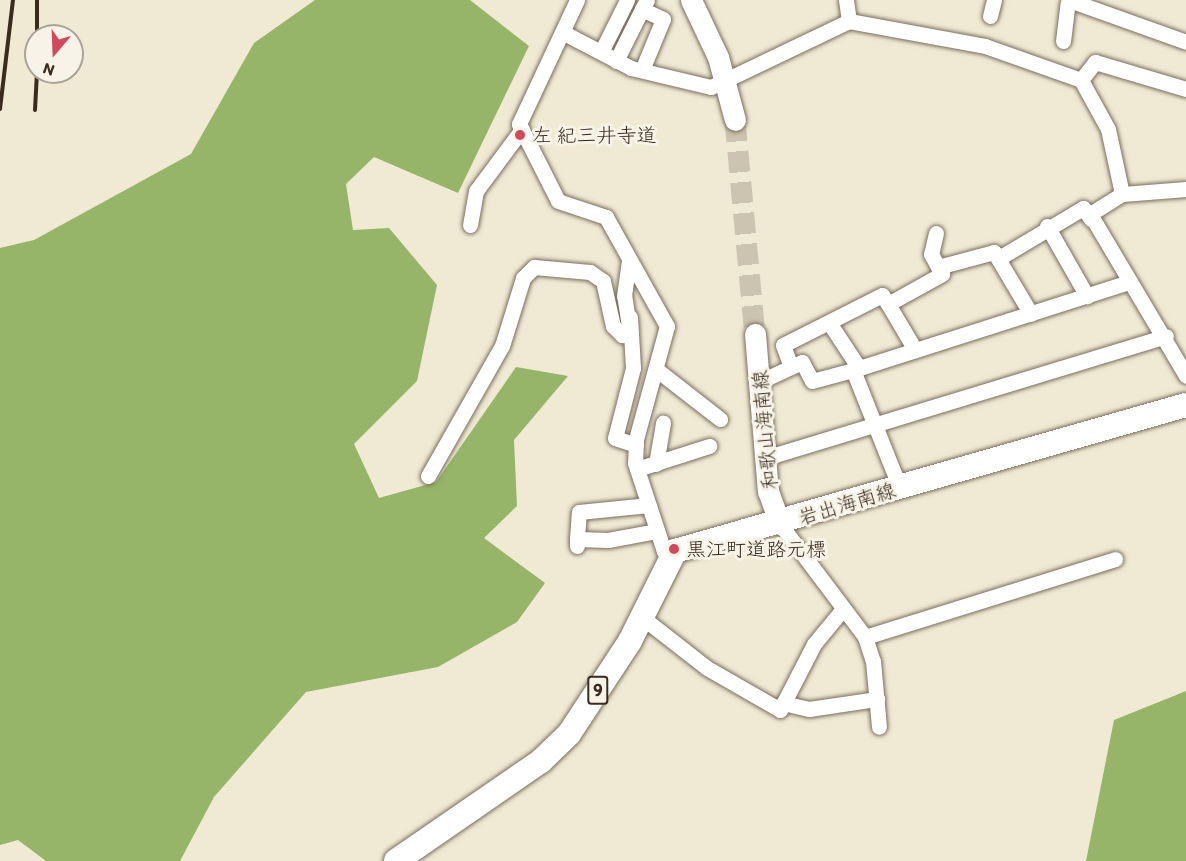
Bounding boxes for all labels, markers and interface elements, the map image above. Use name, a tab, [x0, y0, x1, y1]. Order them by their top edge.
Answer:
north arrow	[24, 24, 84, 84]
text: N	[40, 59, 57, 80]
place label: 左 紀三井寺道	[532, 123, 656, 147]
marker: 左 紀三井寺道	[513, 128, 527, 142]
street label: 和歌山海南線	[748, 369, 782, 491]
street label: 岩出海南線	[796, 478, 898, 530]
place label: 黒江町道路元標	[686, 537, 826, 561]
marker: 黒江町道路元標	[667, 542, 681, 556]
road number: 9	[586, 675, 610, 705]

